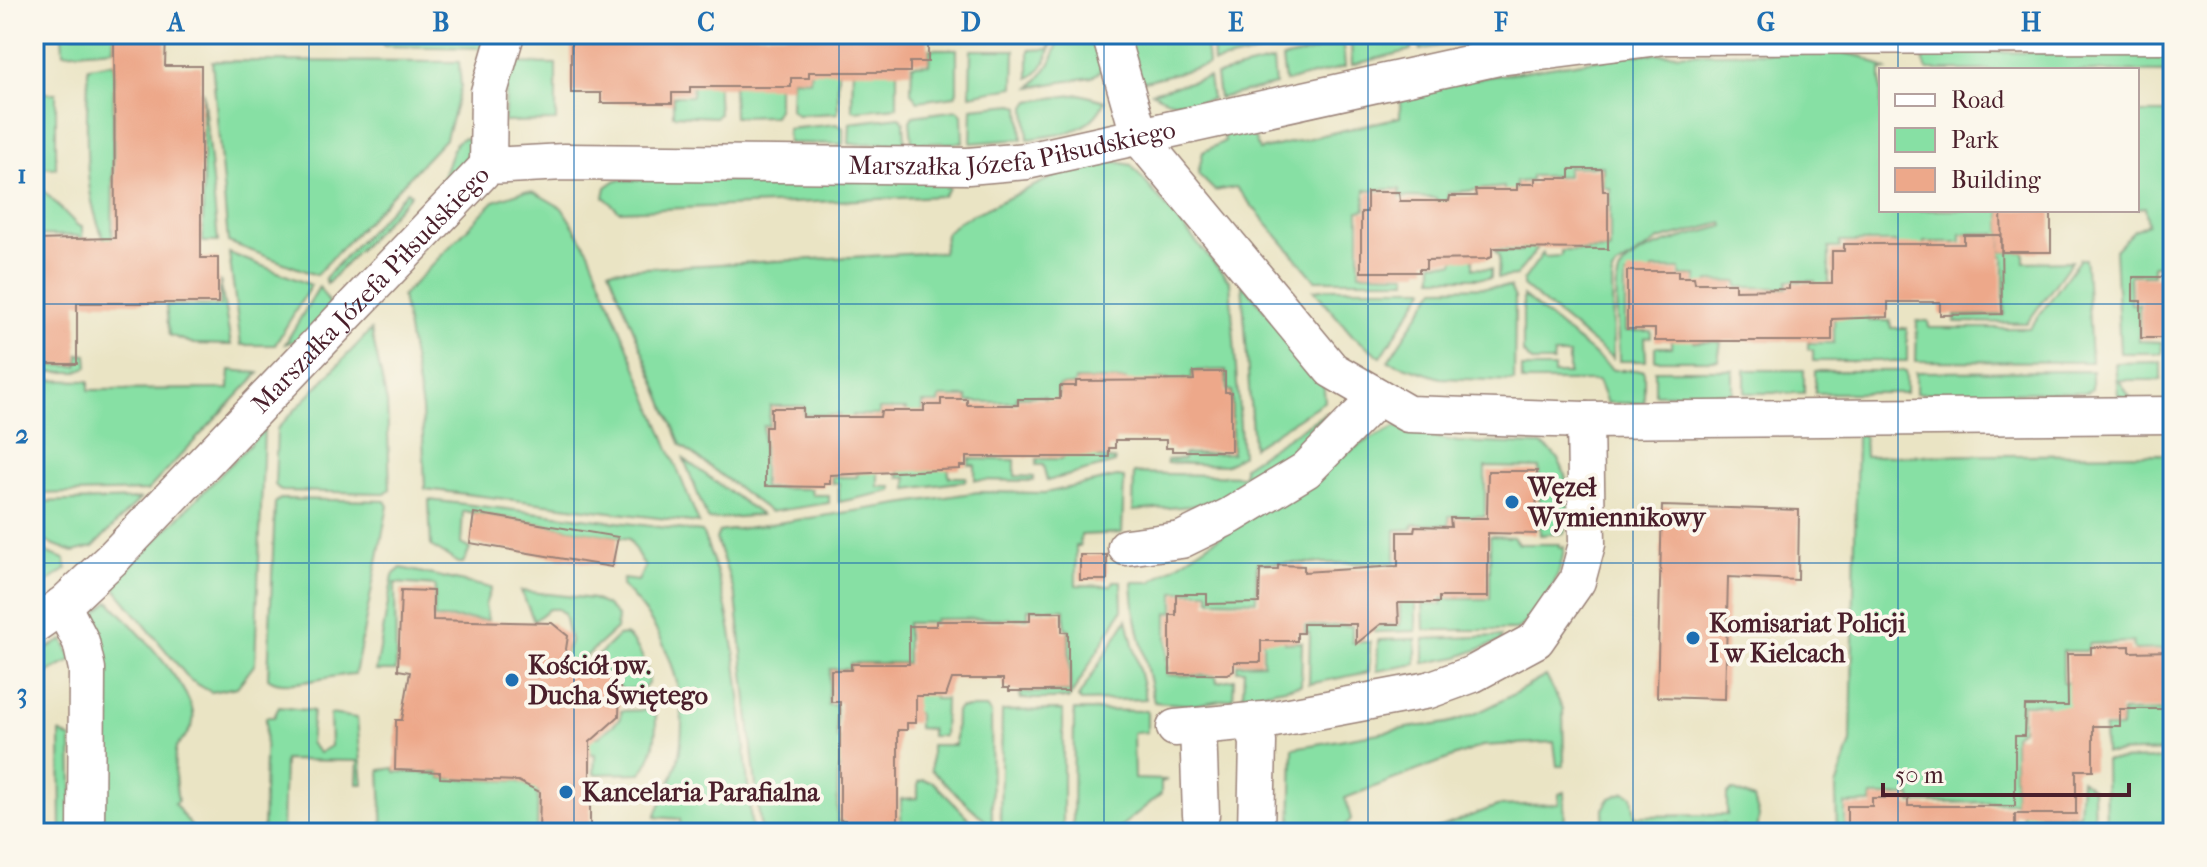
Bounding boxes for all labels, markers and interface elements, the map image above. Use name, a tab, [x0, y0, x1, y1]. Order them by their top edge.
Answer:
text: A	[166, 7, 186, 38]
text: B	[433, 7, 450, 38]
text: C	[697, 7, 715, 38]
text: D	[961, 7, 981, 38]
text: E	[1228, 7, 1244, 38]
text: F	[1493, 7, 1508, 38]
text: G	[1757, 7, 1775, 38]
text: H	[2021, 7, 2042, 38]
legend	[1879, 68, 2139, 212]
text: Road	[1951, 86, 2005, 114]
street label: Marszałka Józefa Piłsudskiego	[848, 113, 1178, 182]
text: Park	[1951, 126, 1999, 154]
text: 1	[17, 159, 27, 190]
street label: Marszałka Józefa Piłsudskiego	[245, 159, 496, 419]
text: Building	[1951, 166, 2042, 194]
text: 2	[15, 419, 29, 450]
place label: Węzeł Wymiennikowy	[1527, 472, 1707, 533]
marker: Węzeł Wymiennikowy	[1503, 493, 1521, 511]
place label: Komisariat Policji I w Kielcach	[1709, 608, 1906, 669]
marker: Komisariat Policji I w Kielcach	[1684, 629, 1702, 647]
place label: Kościół pw. Ducha Świętego	[528, 650, 708, 712]
marker: Kościół pw. Ducha Świętego	[503, 671, 521, 689]
text: 3	[17, 678, 27, 709]
scale bar	[1883, 747, 2129, 797]
text: 50 m	[1895, 761, 1944, 789]
place label: Kancelaria Parafialna	[582, 777, 820, 808]
marker: Kancelaria Parafialna	[557, 783, 575, 801]

